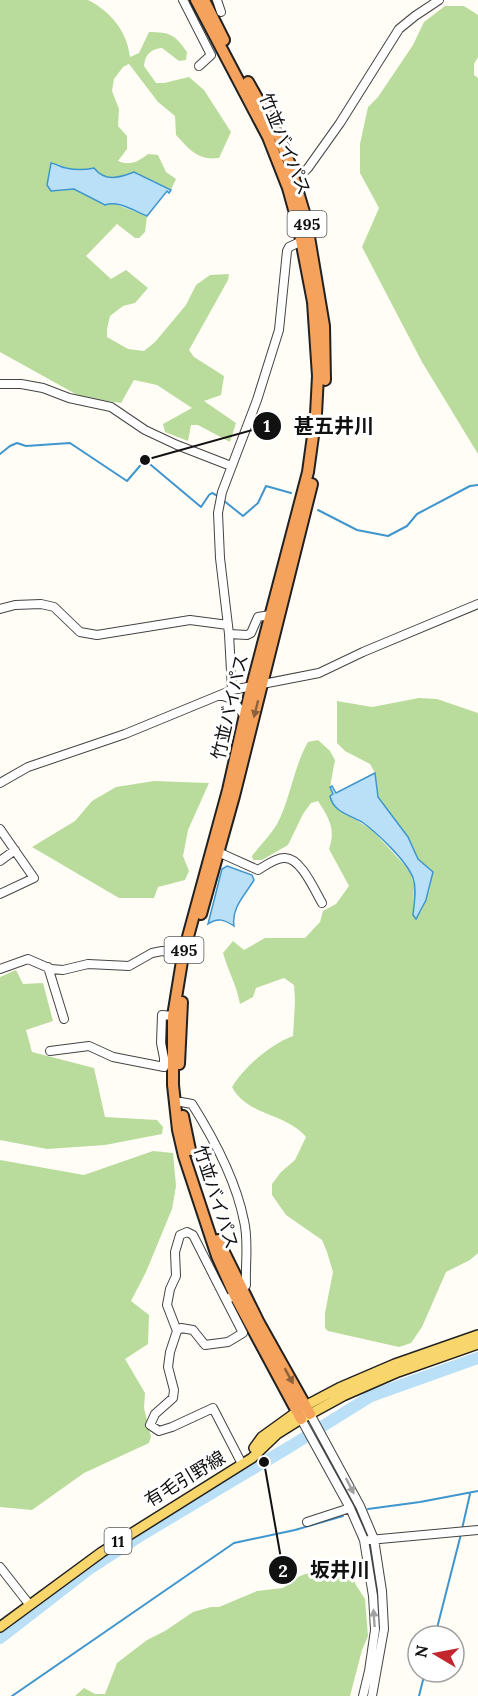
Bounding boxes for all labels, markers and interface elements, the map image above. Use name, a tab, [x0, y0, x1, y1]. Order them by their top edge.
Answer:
street label: 竹並バイパス	[255, 90, 316, 198]
road number: 495	[288, 211, 326, 237]
callout: 甚五井川	[252, 407, 386, 445]
text: 甚五井川	[294, 413, 374, 438]
text: 1	[263, 414, 271, 437]
street label: 竹並バイパス	[206, 652, 253, 762]
one-way arrow	[251, 700, 260, 719]
road number: 495	[164, 937, 204, 963]
street label: 竹並バイパス	[189, 1142, 244, 1252]
one-way arrow	[284, 1368, 294, 1385]
street label: 有毛引野線	[140, 1446, 229, 1512]
one-way arrow	[345, 1478, 355, 1495]
road number: 11	[104, 1528, 132, 1554]
callout: 坂井川	[268, 1551, 382, 1589]
text: 坂井川	[310, 1557, 370, 1582]
text: 2	[278, 1559, 288, 1582]
one-way arrow	[369, 1608, 379, 1627]
north arrow	[406, 1624, 466, 1684]
text: N	[410, 1644, 432, 1659]

